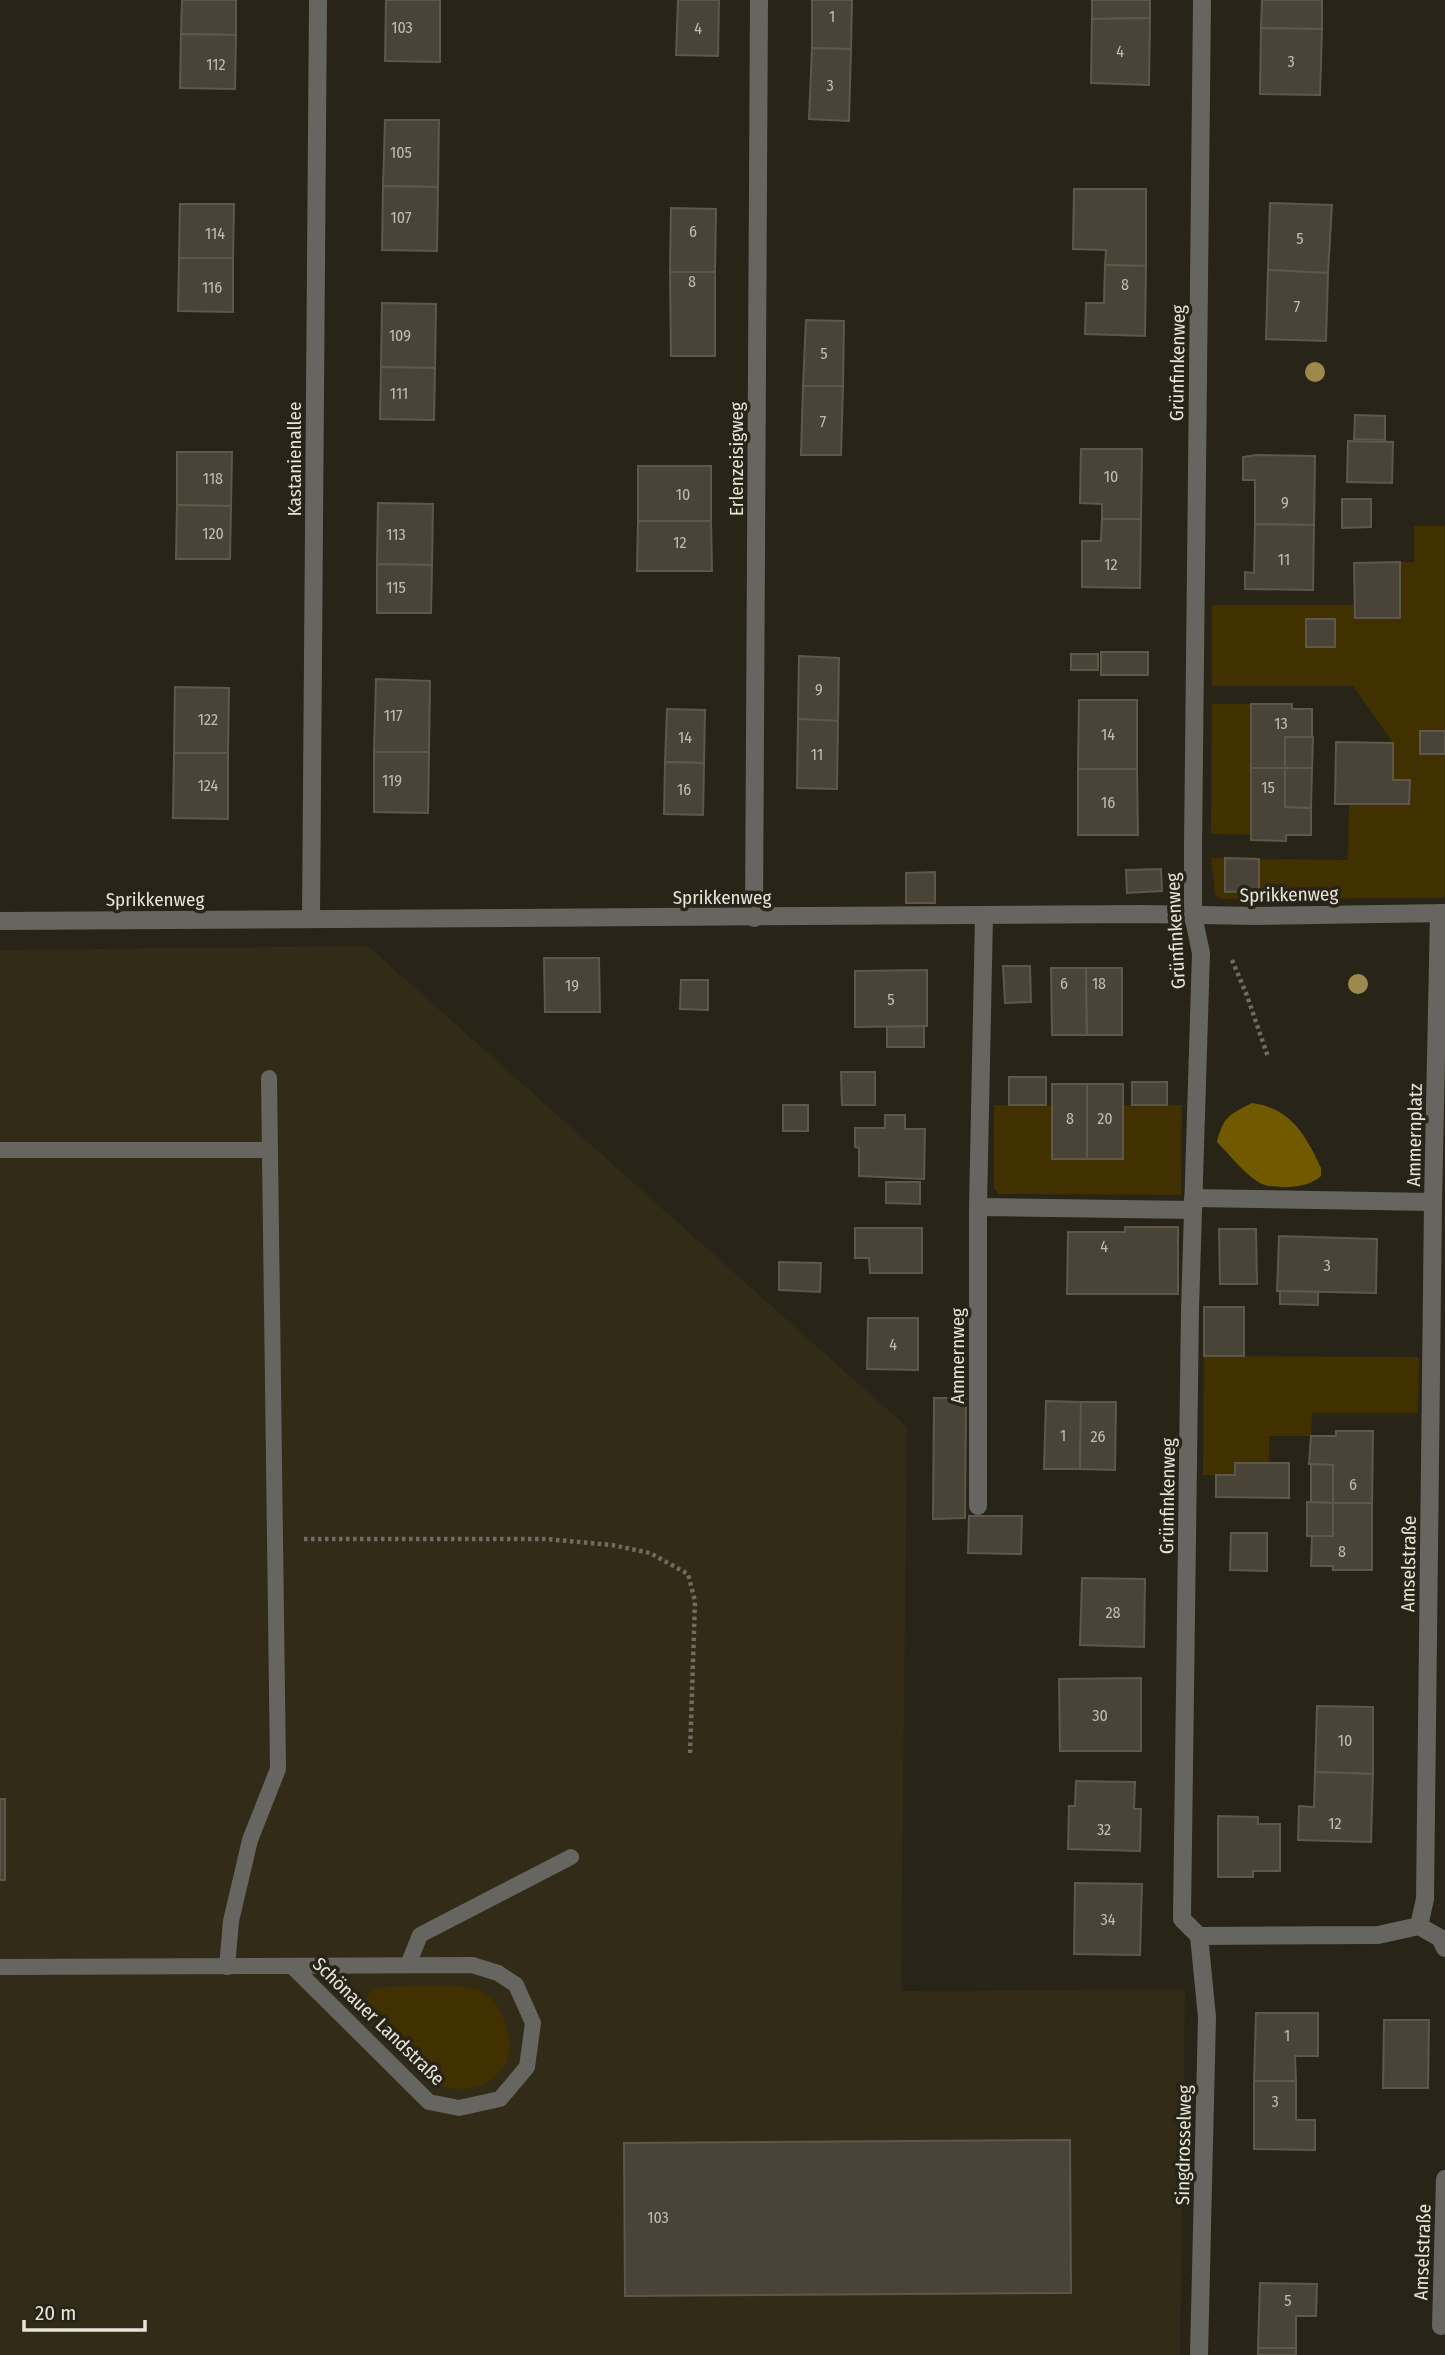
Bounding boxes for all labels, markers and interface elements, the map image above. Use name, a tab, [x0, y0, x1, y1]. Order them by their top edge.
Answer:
house number: 1	[829, 7, 835, 26]
house number: 103	[391, 18, 413, 37]
house number: 4	[694, 19, 702, 38]
house number: 4	[1116, 42, 1124, 61]
house number: 3	[1287, 52, 1295, 71]
house number: 112	[206, 55, 226, 74]
house number: 3	[826, 76, 834, 95]
house number: 105	[390, 143, 412, 162]
house number: 107	[391, 208, 412, 227]
house number: 6	[689, 222, 697, 241]
house number: 114	[205, 224, 225, 243]
house number: 5	[1296, 229, 1304, 248]
house number: 8	[688, 272, 696, 291]
house number: 8	[1121, 275, 1129, 294]
house number: 116	[202, 278, 222, 297]
house number: 7	[1294, 297, 1301, 316]
street label: Grünfinkenweg	[1165, 305, 1190, 421]
house number: 109	[389, 326, 411, 345]
house number: 5	[820, 344, 828, 363]
house number: 111	[390, 384, 408, 403]
street label: Kastanienallee	[283, 402, 306, 516]
street label: Erlenzeisigweg	[725, 402, 748, 516]
house number: 7	[820, 412, 827, 431]
house number: 10	[1104, 467, 1118, 486]
house number: 118	[203, 469, 223, 488]
house number: 10	[676, 485, 690, 504]
house number: 9	[1281, 493, 1289, 512]
house number: 120	[202, 524, 224, 543]
house number: 113	[386, 525, 406, 544]
house number: 12	[673, 533, 687, 552]
house number: 11	[1278, 550, 1290, 569]
house number: 12	[1104, 555, 1118, 574]
house number: 115	[386, 578, 406, 597]
house number: 9	[815, 680, 823, 699]
house number: 117	[384, 706, 403, 725]
house number: 122	[198, 710, 218, 729]
house number: 13	[1274, 714, 1288, 733]
house number: 14	[1101, 725, 1115, 744]
house number: 14	[678, 728, 692, 747]
house number: 11	[811, 745, 823, 764]
house number: 119	[382, 771, 402, 790]
house number: 124	[198, 776, 219, 795]
house number: 15	[1261, 778, 1275, 797]
house number: 16	[677, 780, 691, 799]
house number: 16	[1101, 793, 1115, 812]
street label: Grünfinkenweg	[1161, 872, 1190, 990]
street label: Sprikkenweg	[1239, 882, 1339, 907]
street label: Sprikkenweg	[673, 886, 771, 909]
street label: Sprikkenweg	[106, 888, 204, 911]
house number: 6	[1060, 974, 1068, 993]
house number: 18	[1092, 974, 1106, 993]
house number: 19	[565, 976, 579, 995]
house number: 5	[887, 990, 895, 1009]
street label: Ammernplatz	[1402, 1083, 1427, 1187]
house number: 8	[1066, 1109, 1074, 1128]
house number: 20	[1097, 1109, 1113, 1128]
house number: 4	[1100, 1237, 1108, 1256]
house number: 3	[1323, 1256, 1331, 1275]
street label: Ammernweg	[946, 1308, 969, 1404]
house number: 4	[889, 1335, 897, 1354]
house number: 1	[1060, 1426, 1066, 1445]
house number: 26	[1091, 1427, 1106, 1446]
street label: Grünfinkenweg	[1155, 1438, 1180, 1554]
house number: 6	[1349, 1475, 1357, 1494]
street label: Amselstraße	[1396, 1516, 1421, 1612]
house number: 8	[1338, 1542, 1346, 1561]
house number: 28	[1105, 1603, 1121, 1622]
house number: 30	[1092, 1706, 1108, 1725]
house number: 10	[1338, 1731, 1352, 1750]
house number: 12	[1328, 1814, 1342, 1833]
house number: 32	[1097, 1820, 1111, 1839]
house number: 34	[1101, 1910, 1116, 1929]
street label: Schönauer Landstraße	[308, 1953, 449, 2090]
house number: 1	[1284, 2026, 1290, 2045]
street label: Singdrosselweg	[1171, 2085, 1196, 2205]
house number: 3	[1271, 2092, 1279, 2111]
street label: Amselstraße	[1409, 2203, 1436, 2301]
house number: 103	[647, 2208, 669, 2227]
scale bar	[24, 2288, 145, 2332]
house number: 5	[1284, 2291, 1292, 2310]
text: 20 m	[35, 2300, 76, 2326]

